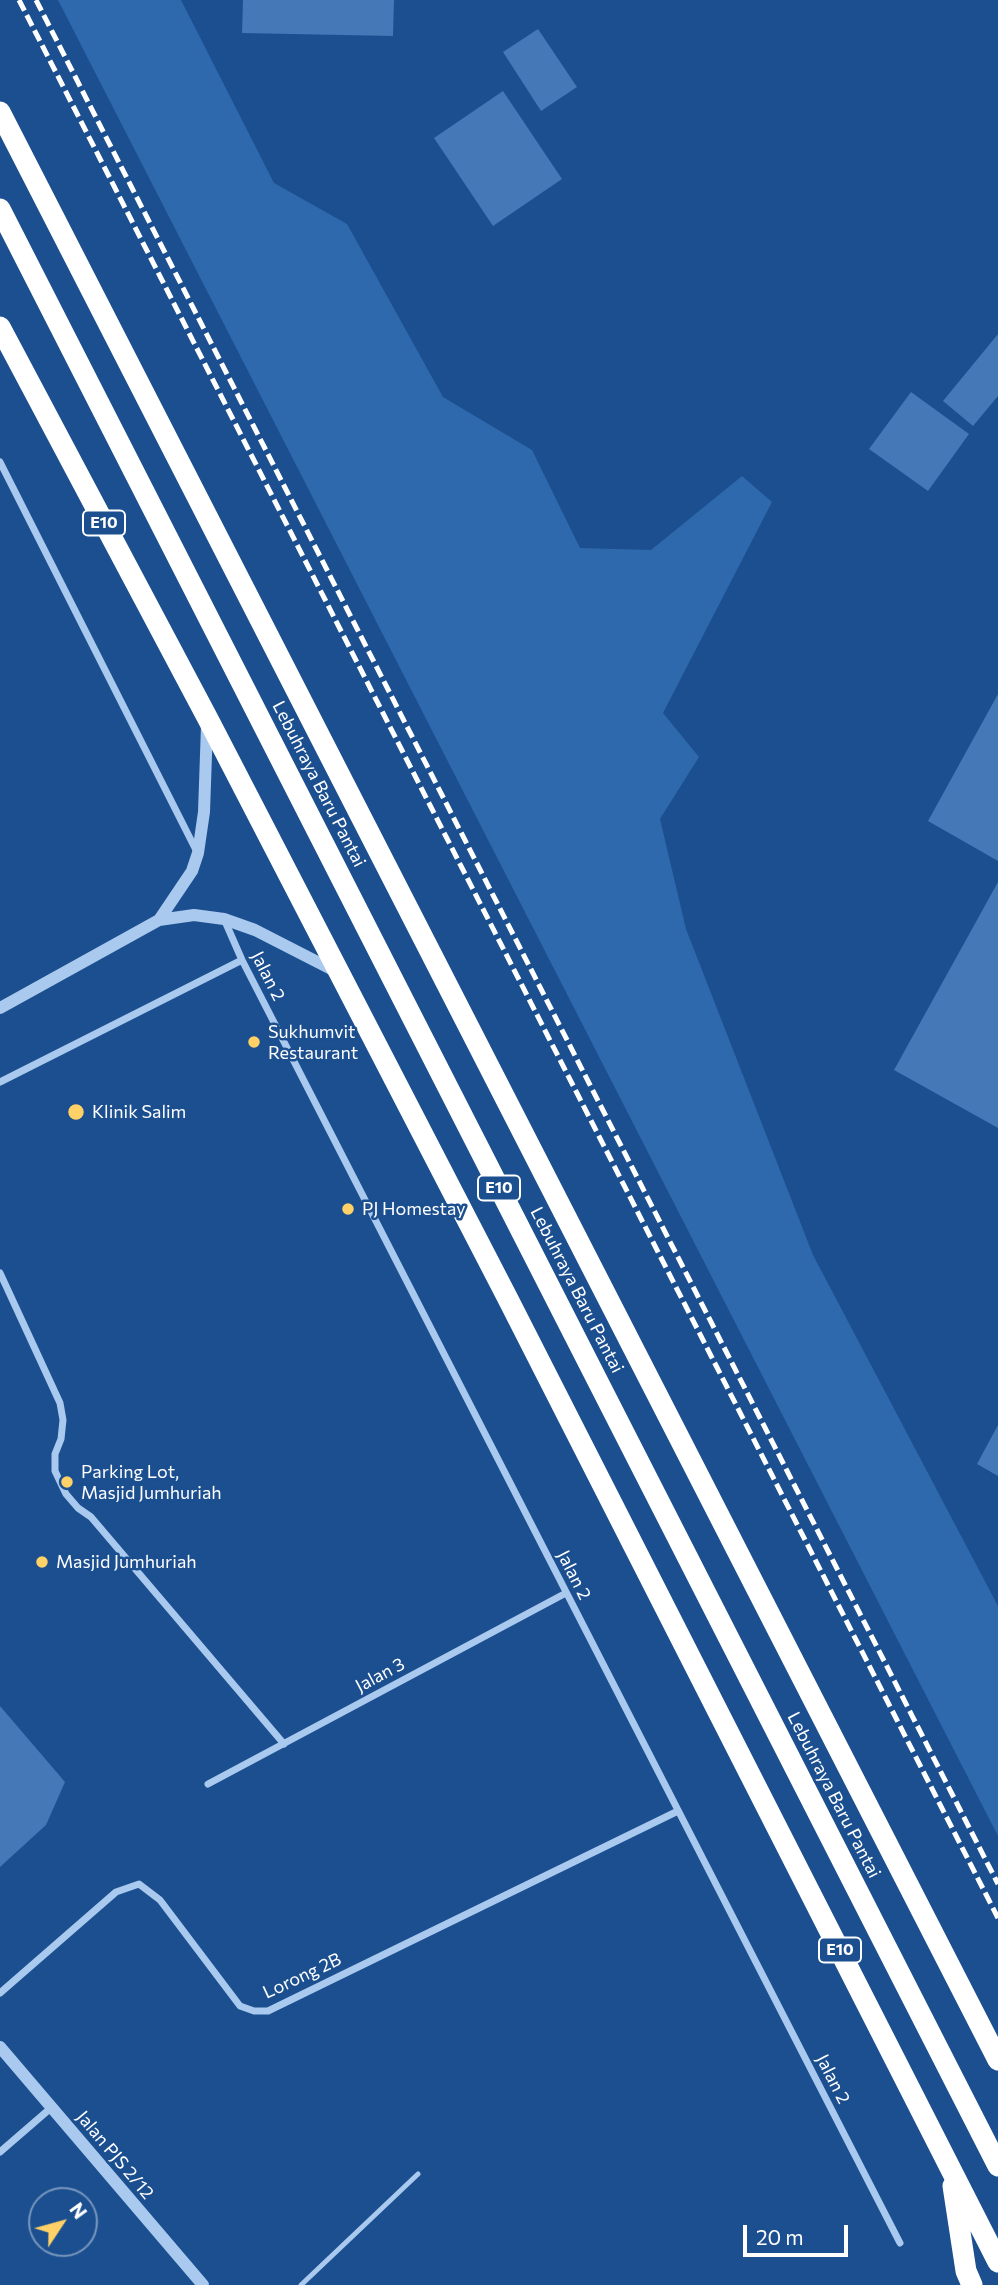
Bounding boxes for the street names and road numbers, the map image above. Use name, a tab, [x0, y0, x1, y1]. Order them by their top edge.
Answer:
road number: E10	[83, 510, 125, 536]
street label: Lebuhraya Baru Pantai	[268, 697, 370, 871]
street label: Jalan 2	[246, 948, 290, 1004]
road number: E10	[478, 1176, 520, 1200]
street label: Lebuhraya Baru Pantai	[526, 1203, 628, 1377]
street label: Jalan 2	[552, 1547, 596, 1603]
street label: Jalan 3	[352, 1653, 408, 1697]
street label: Lebuhraya Baru Pantai	[783, 1708, 885, 1882]
road number: E10	[819, 1938, 861, 1962]
street label: Lorong 2B	[259, 1949, 345, 2003]
street label: Jalan 2	[811, 2051, 855, 2107]
street label: Jalan PJS 2/12	[72, 2106, 158, 2204]

